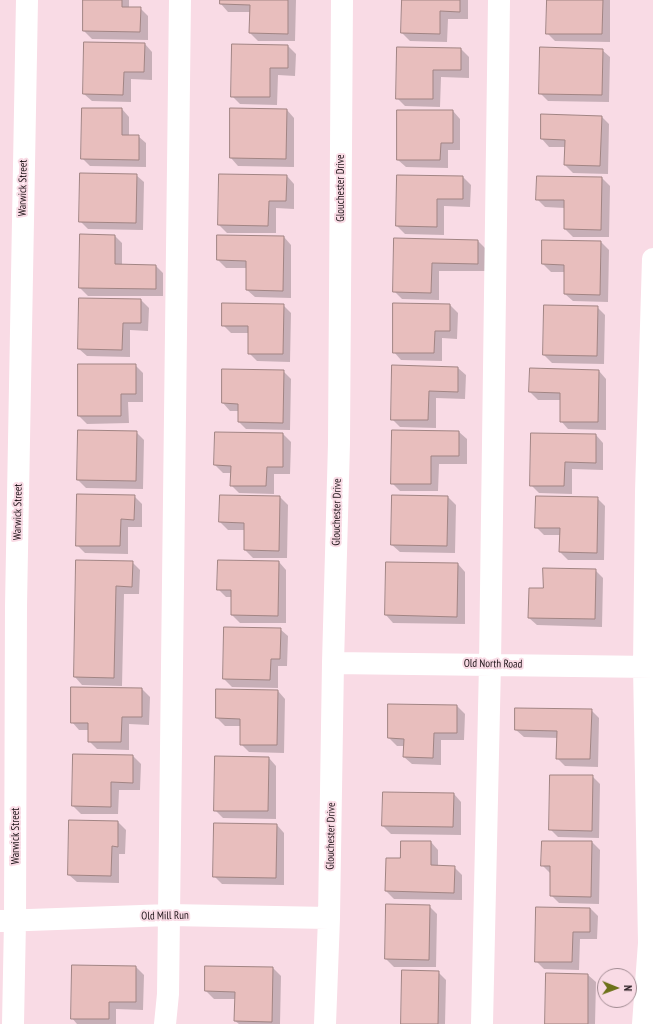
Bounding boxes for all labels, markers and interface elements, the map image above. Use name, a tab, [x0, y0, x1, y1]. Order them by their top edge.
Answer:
street label: Glouchester Drive	[334, 154, 348, 222]
street label: Warwick Street	[16, 160, 30, 216]
street label: Glouchester Drive	[330, 478, 344, 546]
street label: Warwick Street	[11, 484, 25, 540]
street label: Old North Road	[464, 657, 522, 671]
street label: Glouchester Drive	[324, 802, 338, 870]
street label: Warwick Street	[9, 808, 23, 864]
street label: Old Mill Run	[141, 909, 189, 923]
north arrow	[597, 968, 637, 1008]
text: N	[621, 985, 635, 991]

